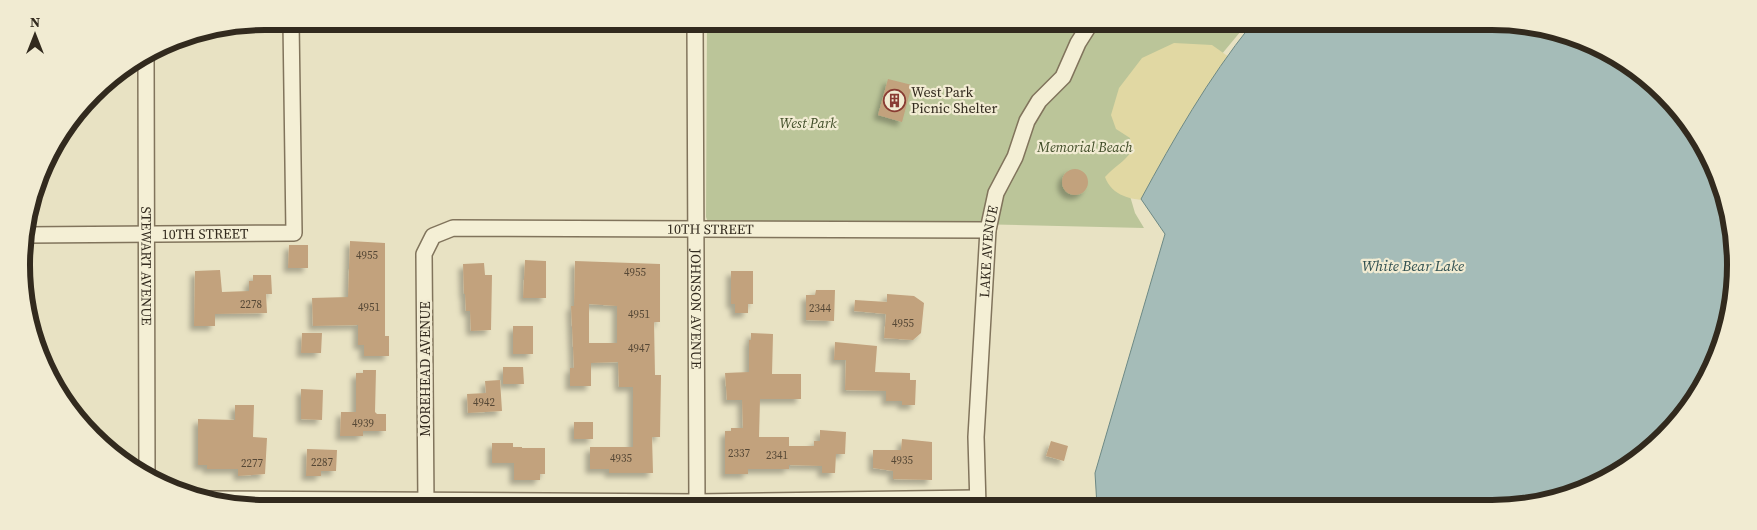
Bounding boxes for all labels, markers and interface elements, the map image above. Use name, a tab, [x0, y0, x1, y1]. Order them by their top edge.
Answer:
north arrow	[10, 10, 60, 60]
text: N	[30, 12, 40, 32]
place label: West Park Picnic Shelter	[911, 82, 997, 118]
building icon: West Park Picnic Shelter	[883, 88, 907, 112]
park label: West Park	[779, 113, 837, 133]
park label: Memorial Beach	[1036, 137, 1133, 157]
street label: LAKE AVENUE	[974, 204, 1003, 298]
street label: STEWART AVENUE	[136, 206, 157, 326]
street label: 10TH STREET	[667, 219, 754, 239]
street label: 10TH STREET	[162, 223, 249, 244]
house number: 4955	[356, 248, 378, 263]
street label: JOHNSON AVENUE	[686, 248, 706, 369]
water label: White Bear Lake	[1362, 255, 1464, 276]
house number: 4955	[624, 265, 646, 280]
house number: 2278	[240, 297, 262, 312]
house number: 4951	[358, 300, 380, 315]
street label: MOREHEAD AVENUE	[415, 301, 435, 437]
house number: 2344	[809, 301, 831, 316]
house number: 4951	[628, 307, 650, 322]
house number: 4955	[892, 316, 914, 331]
house number: 4947	[628, 341, 650, 356]
house number: 4942	[473, 395, 495, 410]
house number: 4939	[352, 416, 374, 431]
house number: 2337	[728, 446, 750, 461]
house number: 2341	[766, 448, 788, 463]
house number: 4935	[610, 451, 632, 466]
house number: 4935	[891, 453, 913, 468]
house number: 2287	[311, 455, 333, 470]
house number: 2277	[241, 456, 263, 471]

